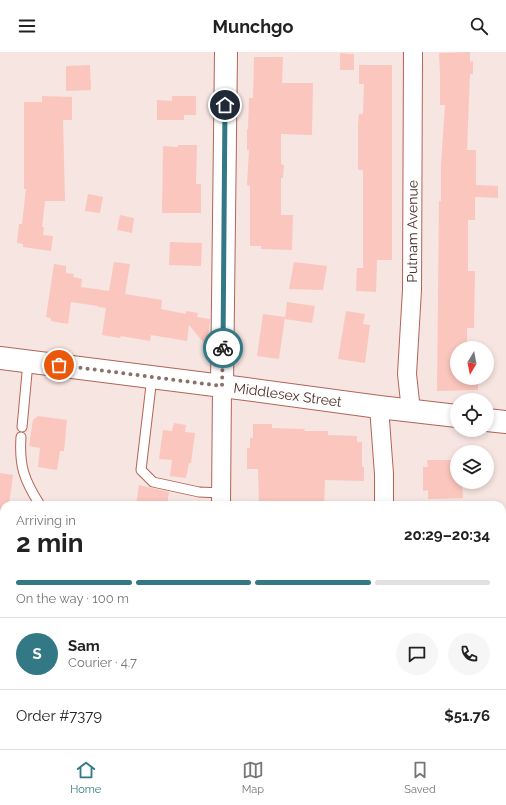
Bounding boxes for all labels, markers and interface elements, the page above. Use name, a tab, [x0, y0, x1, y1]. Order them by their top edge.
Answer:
icon: menu	[16, 15, 38, 37]
icon: search	[468, 15, 490, 37]
text: Munchgo	[213, 16, 293, 37]
pin	[208, 88, 242, 122]
icon: home	[214, 94, 236, 116]
street label: Putnam Avenue	[404, 180, 420, 283]
courier	[203, 328, 243, 368]
icon: bike	[212, 337, 234, 359]
north arrow	[450, 341, 494, 385]
map controls	[450, 341, 494, 489]
pin	[42, 348, 76, 382]
icon: bag	[48, 354, 70, 376]
street label: Middlesex Street	[233, 380, 343, 410]
button: locate	[450, 393, 494, 437]
button: layers	[450, 445, 494, 489]
text: Arriving in	[16, 513, 76, 528]
text: 20:29–20:34	[404, 526, 490, 544]
text: 2 min	[16, 528, 83, 558]
text: On the way · 100 m	[16, 591, 129, 606]
button: chat	[396, 633, 438, 675]
button: phone	[448, 633, 490, 675]
text: Sam	[68, 637, 100, 655]
text: S	[32, 645, 42, 663]
text: Courier · 4.7	[68, 655, 137, 670]
text: Order #7379	[16, 707, 102, 725]
text: $51.76	[444, 707, 490, 725]
tab: Home	[70, 759, 101, 796]
tab: Map	[242, 759, 264, 796]
tab: Saved	[404, 759, 436, 796]

